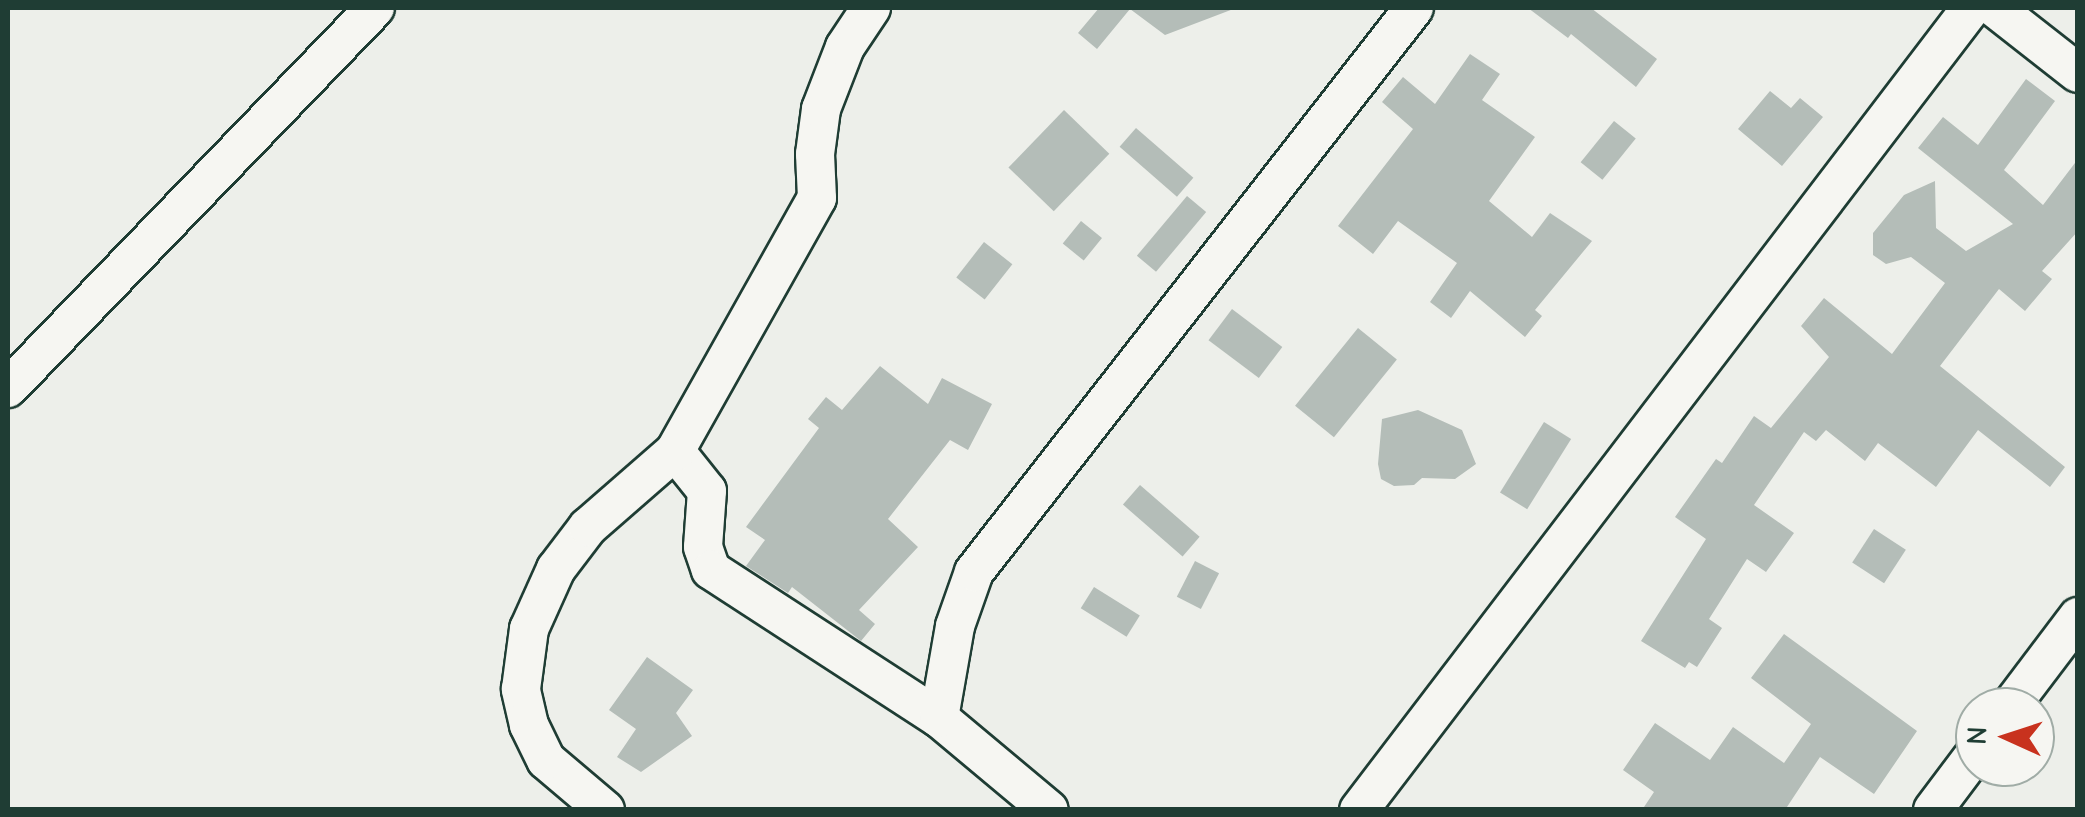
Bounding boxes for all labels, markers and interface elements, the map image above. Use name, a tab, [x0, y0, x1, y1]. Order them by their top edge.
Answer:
north arrow	[1955, 687, 2055, 787]
text: N	[1961, 726, 1993, 746]

